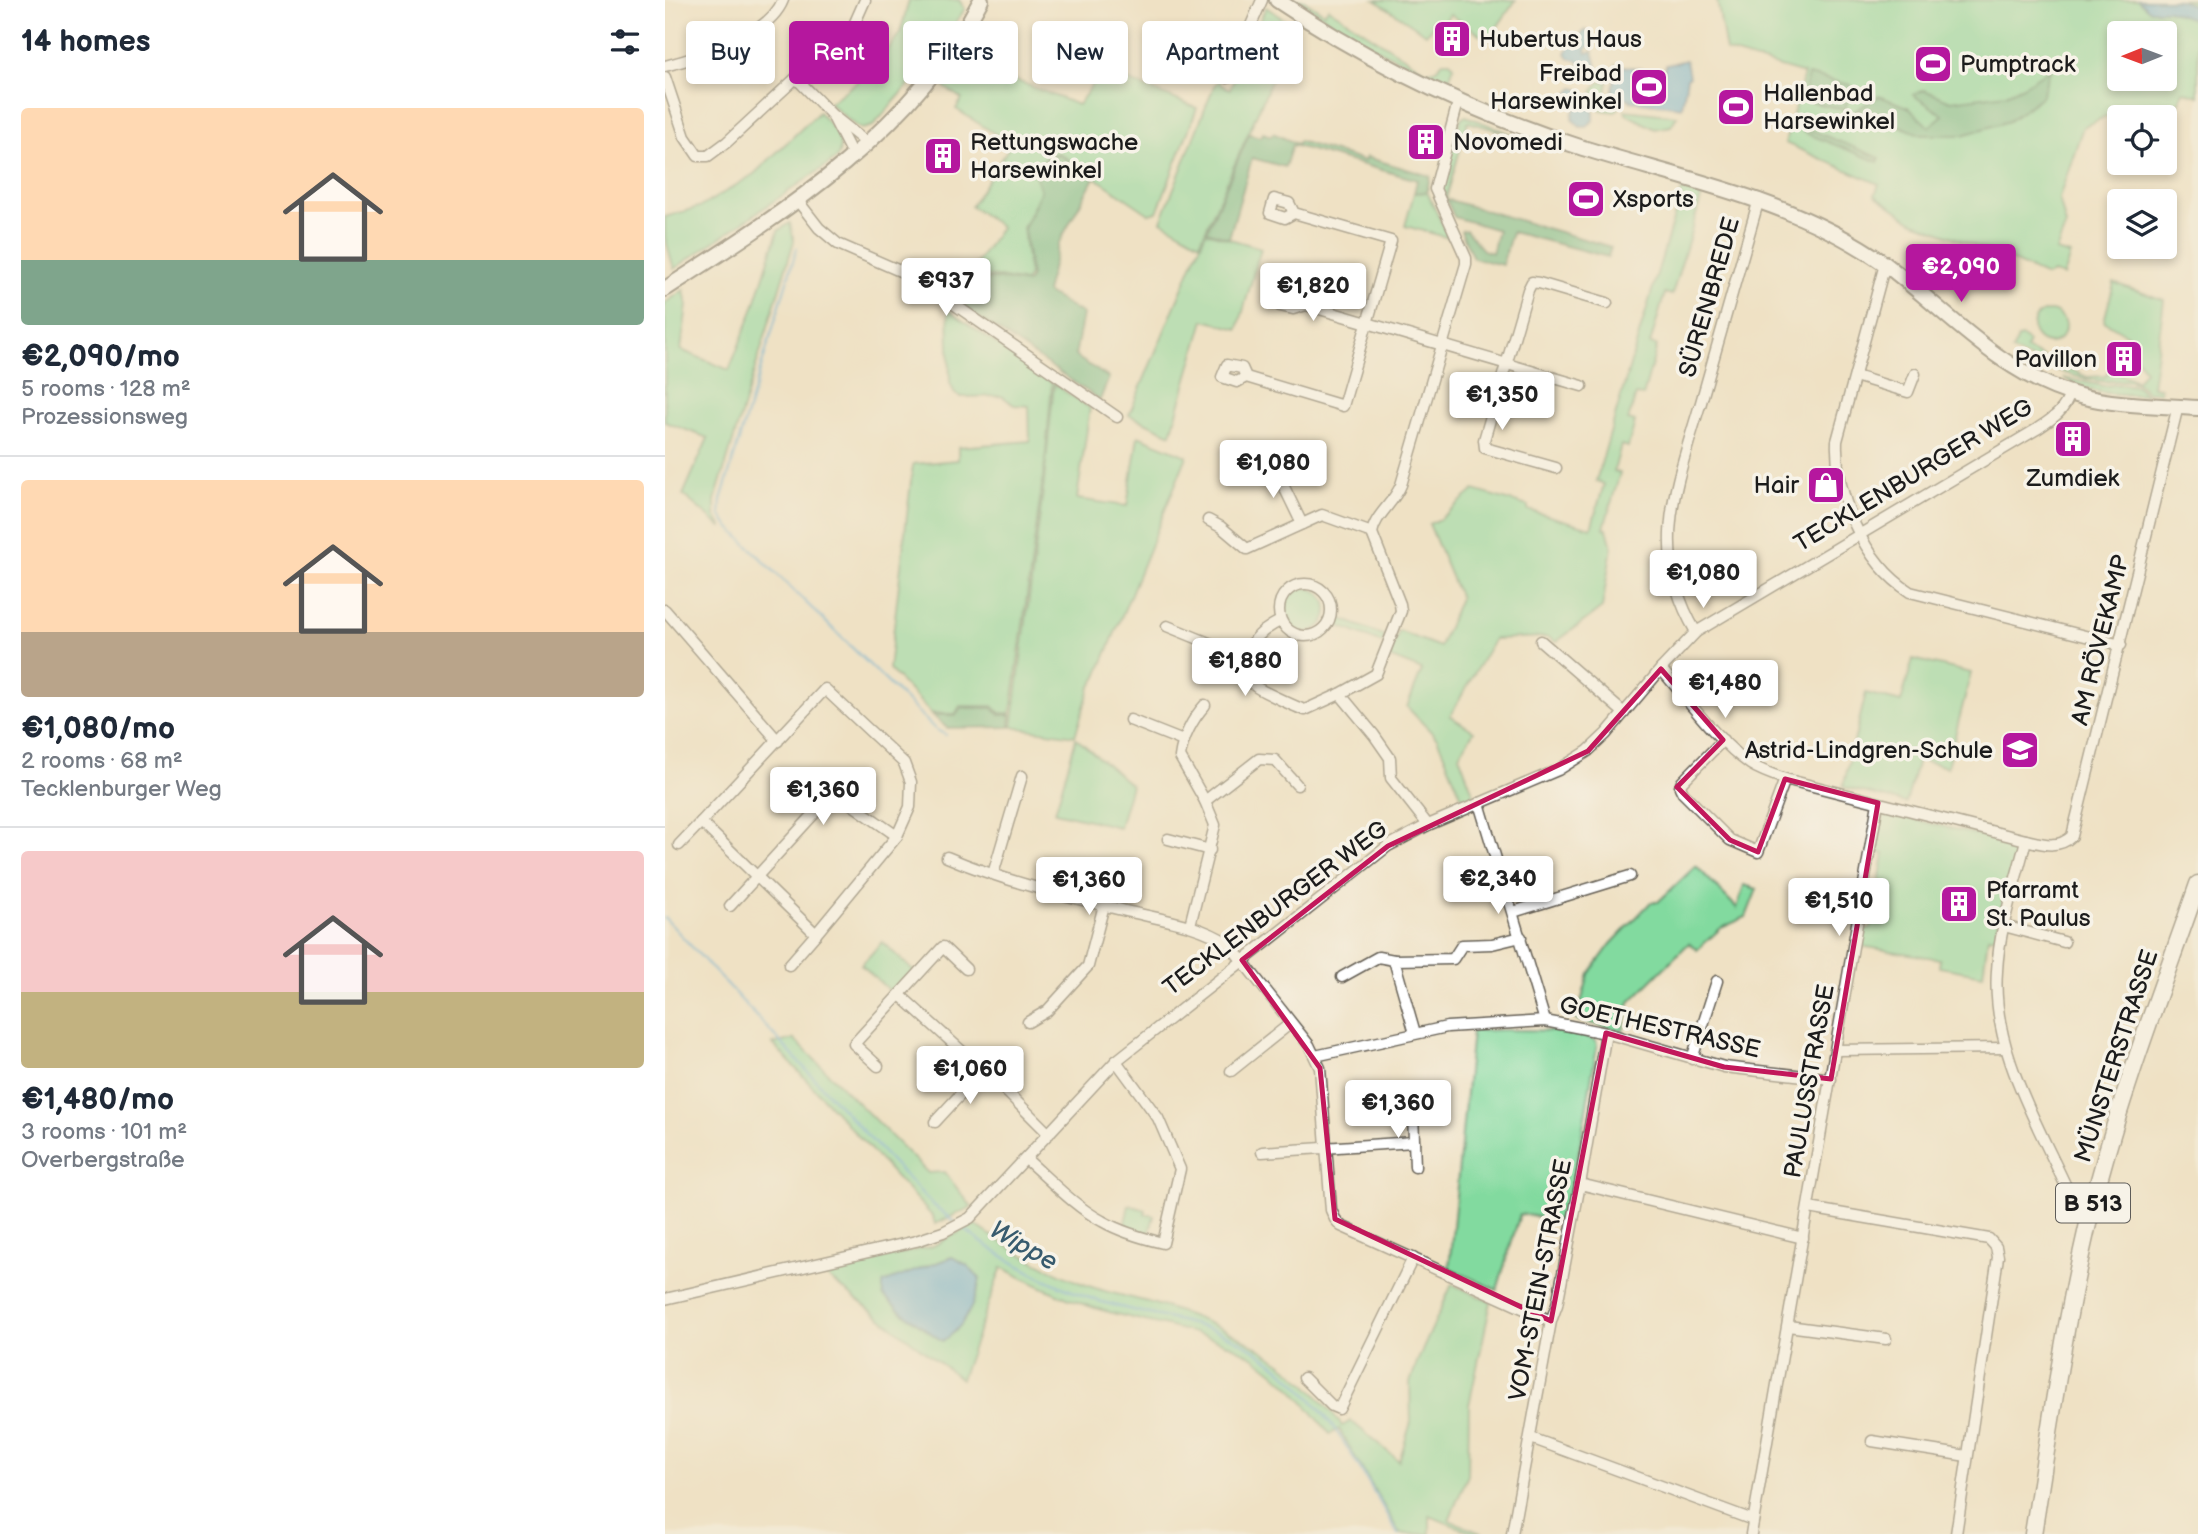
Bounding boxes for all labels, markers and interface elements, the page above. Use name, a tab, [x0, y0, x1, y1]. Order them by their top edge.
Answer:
building icon: Hubertus Haus	[1431, 18, 1473, 60]
chip: Buy	[686, 21, 775, 84]
chip: Rent	[789, 21, 889, 84]
chip: Filters	[903, 21, 1018, 84]
chip: New	[1032, 21, 1128, 84]
chip: Apartment	[1142, 21, 1303, 84]
north arrow	[2107, 21, 2177, 91]
map controls	[2107, 21, 2177, 259]
icon: filters	[606, 23, 644, 61]
text: 14 homes	[21, 24, 150, 60]
place label: Hubertus Haus	[1479, 25, 1642, 54]
sports icon: Pumptrack	[1912, 43, 1954, 85]
place label: Pumptrack	[1960, 50, 2076, 79]
place label: Freibad Harsewinkel	[1490, 59, 1622, 116]
sports icon: Freibad Harsewinkel	[1628, 66, 1670, 108]
place label: Hallenbad Harsewinkel	[1763, 79, 1895, 136]
sports icon: Hallenbad Harsewinkel	[1715, 86, 1757, 128]
button: locate	[2107, 105, 2177, 175]
building icon: Novomedi	[1405, 121, 1447, 163]
place label: Rettungswache Harsewinkel	[970, 128, 1138, 185]
place label: Novomedi	[1453, 128, 1563, 157]
building icon: Rettungswache Harsewinkel	[922, 135, 964, 177]
icon: home	[270, 154, 396, 280]
sports icon: Xsports	[1565, 178, 1607, 220]
place label: Xsports	[1612, 185, 1694, 214]
button: layers	[2107, 189, 2177, 259]
street label: SÜRENBREDE	[1673, 214, 1746, 380]
pin: €2,090	[1904, 244, 2018, 304]
text: €2,090	[1922, 253, 2000, 281]
pin: €937	[905, 258, 987, 318]
pin: €1,820	[1256, 264, 1370, 323]
text: €937	[918, 267, 974, 295]
text: €1,820	[1276, 272, 1350, 300]
building icon: Pavillon	[2103, 338, 2145, 380]
text: €2,090/mo	[21, 339, 180, 375]
place label: Pavillon	[2014, 345, 2097, 374]
pin: €1,350	[1445, 372, 1559, 432]
text: 5 rooms · 128 m²	[21, 375, 191, 403]
text: €1,350	[1465, 381, 1539, 409]
street label: TECKLENBURGER WEG	[1789, 393, 2038, 558]
text: Prozessionsweg	[21, 403, 188, 431]
building icon: Zumdiek	[2052, 418, 2094, 460]
pin: €1,080	[1216, 440, 1330, 500]
text: €1,080	[1236, 449, 1310, 477]
shop icon: Hair	[1805, 464, 1847, 506]
place label: Zumdiek	[2026, 464, 2120, 493]
place label: Hair	[1754, 471, 1799, 500]
icon: home	[270, 526, 396, 652]
pin: €1,080	[1646, 550, 1760, 610]
street label: AM RÖVEKAMP	[2065, 552, 2136, 728]
text: €1,080	[1666, 559, 1740, 587]
pin: €1,880	[1188, 638, 1302, 698]
text: €1,880	[1208, 647, 1282, 675]
pin: €1,480	[1668, 660, 1782, 720]
text: €1,480	[1688, 669, 1762, 697]
text: €1,080/mo	[21, 711, 175, 747]
school or university icon: Astrid-Lindgren-Schule	[1999, 729, 2041, 771]
place label: Astrid-Lindgren-Schule	[1745, 736, 1993, 765]
text: 2 rooms · 68 m²	[21, 747, 183, 775]
pin: €1,360	[766, 768, 880, 827]
text: Tecklenburger Weg	[21, 775, 222, 803]
text: €1,360	[786, 776, 860, 804]
street label: TECKLENBURGER WEG	[1158, 815, 1393, 1002]
pin: €2,340	[1441, 856, 1555, 916]
pin: €1,360	[1032, 858, 1146, 917]
text: €2,340	[1459, 865, 1537, 893]
text: €1,360	[1052, 866, 1126, 894]
place label: Pfarramt St. Paulus	[1986, 876, 2091, 933]
pin: €1,510	[1782, 878, 1896, 938]
building icon: Pfarramt St. Paulus	[1938, 883, 1980, 925]
text: €1,510	[1804, 887, 1874, 915]
icon: home	[270, 897, 396, 1023]
street label: MÜNSTERSTRASSE	[2068, 946, 2165, 1166]
street label: PAULUSSTRASSE	[1778, 982, 1841, 1180]
street label: GOETHESTRASSE	[1557, 990, 1763, 1065]
pin: €1,060	[913, 1046, 1027, 1106]
text: €1,060	[933, 1055, 1007, 1083]
pin: €1,360	[1341, 1080, 1455, 1140]
text: €1,480/mo	[21, 1082, 174, 1118]
text: €1,360	[1361, 1089, 1435, 1117]
text: 3 rooms · 101 m²	[21, 1118, 187, 1146]
text: Overbergstraße	[21, 1146, 185, 1174]
street label: VOM-STEIN-STRASSE	[1503, 1157, 1578, 1403]
road number: B 513	[2056, 1184, 2130, 1222]
water label: Wippe	[984, 1215, 1063, 1278]

